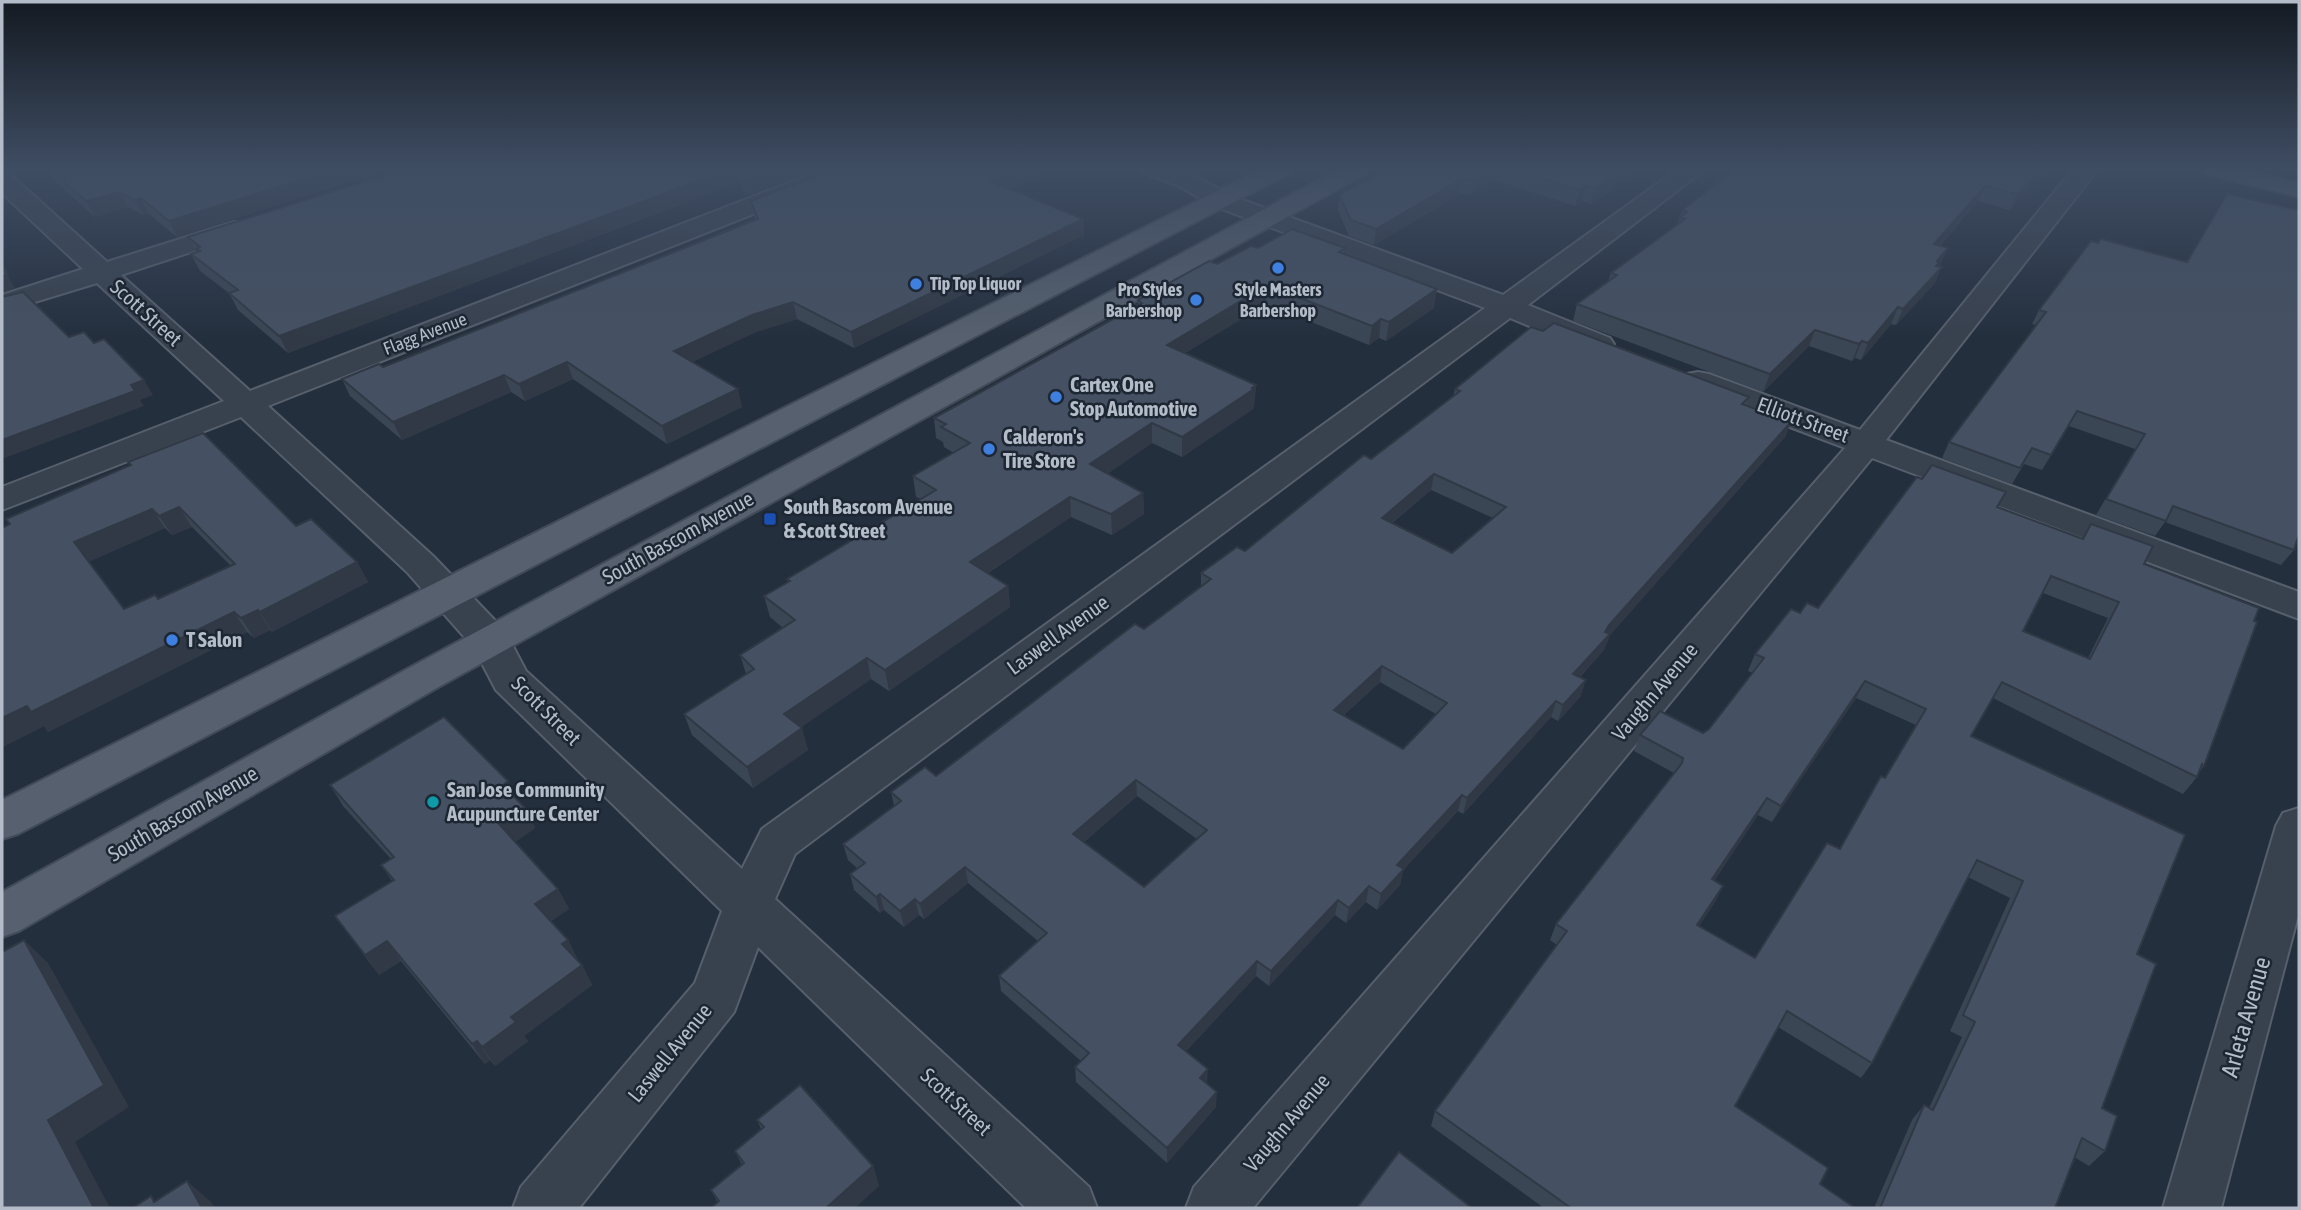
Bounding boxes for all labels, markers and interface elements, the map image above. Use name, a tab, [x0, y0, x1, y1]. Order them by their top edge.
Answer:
marker: Style Masters Barbershop	[1270, 260, 1286, 276]
place label: Tip Top Liquor	[930, 273, 1022, 294]
street label: Scott Street	[106, 274, 187, 350]
marker: Tip Top Liquor	[908, 276, 924, 292]
place label: Pro Styles Barbershop	[1106, 279, 1183, 321]
place label: Style Masters Barbershop	[1234, 279, 1322, 321]
marker: Pro Styles Barbershop	[1188, 292, 1204, 308]
street label: Flagg Avenue	[380, 308, 470, 359]
place label: Cartex One Stop Automotive	[1070, 372, 1197, 420]
marker: Cartex One Stop Automotive	[1048, 389, 1064, 405]
street label: Elliott Street	[1754, 391, 1852, 447]
place label: Calderon's Tire Store	[1003, 424, 1084, 472]
marker: Calderon's Tire Store	[981, 441, 997, 457]
street label: South Bascom Avenue	[598, 486, 757, 589]
place label: South Bascom Avenue & Scott Street	[784, 494, 953, 542]
marker: South Bascom Avenue & Scott Street	[762, 511, 778, 527]
street label: Laswell Avenue	[1002, 589, 1113, 679]
place label: T Salon	[186, 627, 242, 651]
marker: T Salon	[164, 632, 180, 648]
street label: Vaughn Avenue	[1606, 638, 1702, 745]
street label: Scott Street	[507, 671, 586, 750]
street label: South Bascom Avenue	[103, 761, 262, 866]
place label: San Jose Community Acupuncture Center	[446, 777, 605, 825]
marker: San Jose Community Acupuncture Center	[425, 794, 441, 810]
street label: Arleta Avenue	[2216, 954, 2276, 1080]
street label: Laswell Avenue	[622, 998, 716, 1106]
street label: Scott Street	[916, 1063, 997, 1140]
street label: Vaughn Avenue	[1238, 1069, 1334, 1176]

